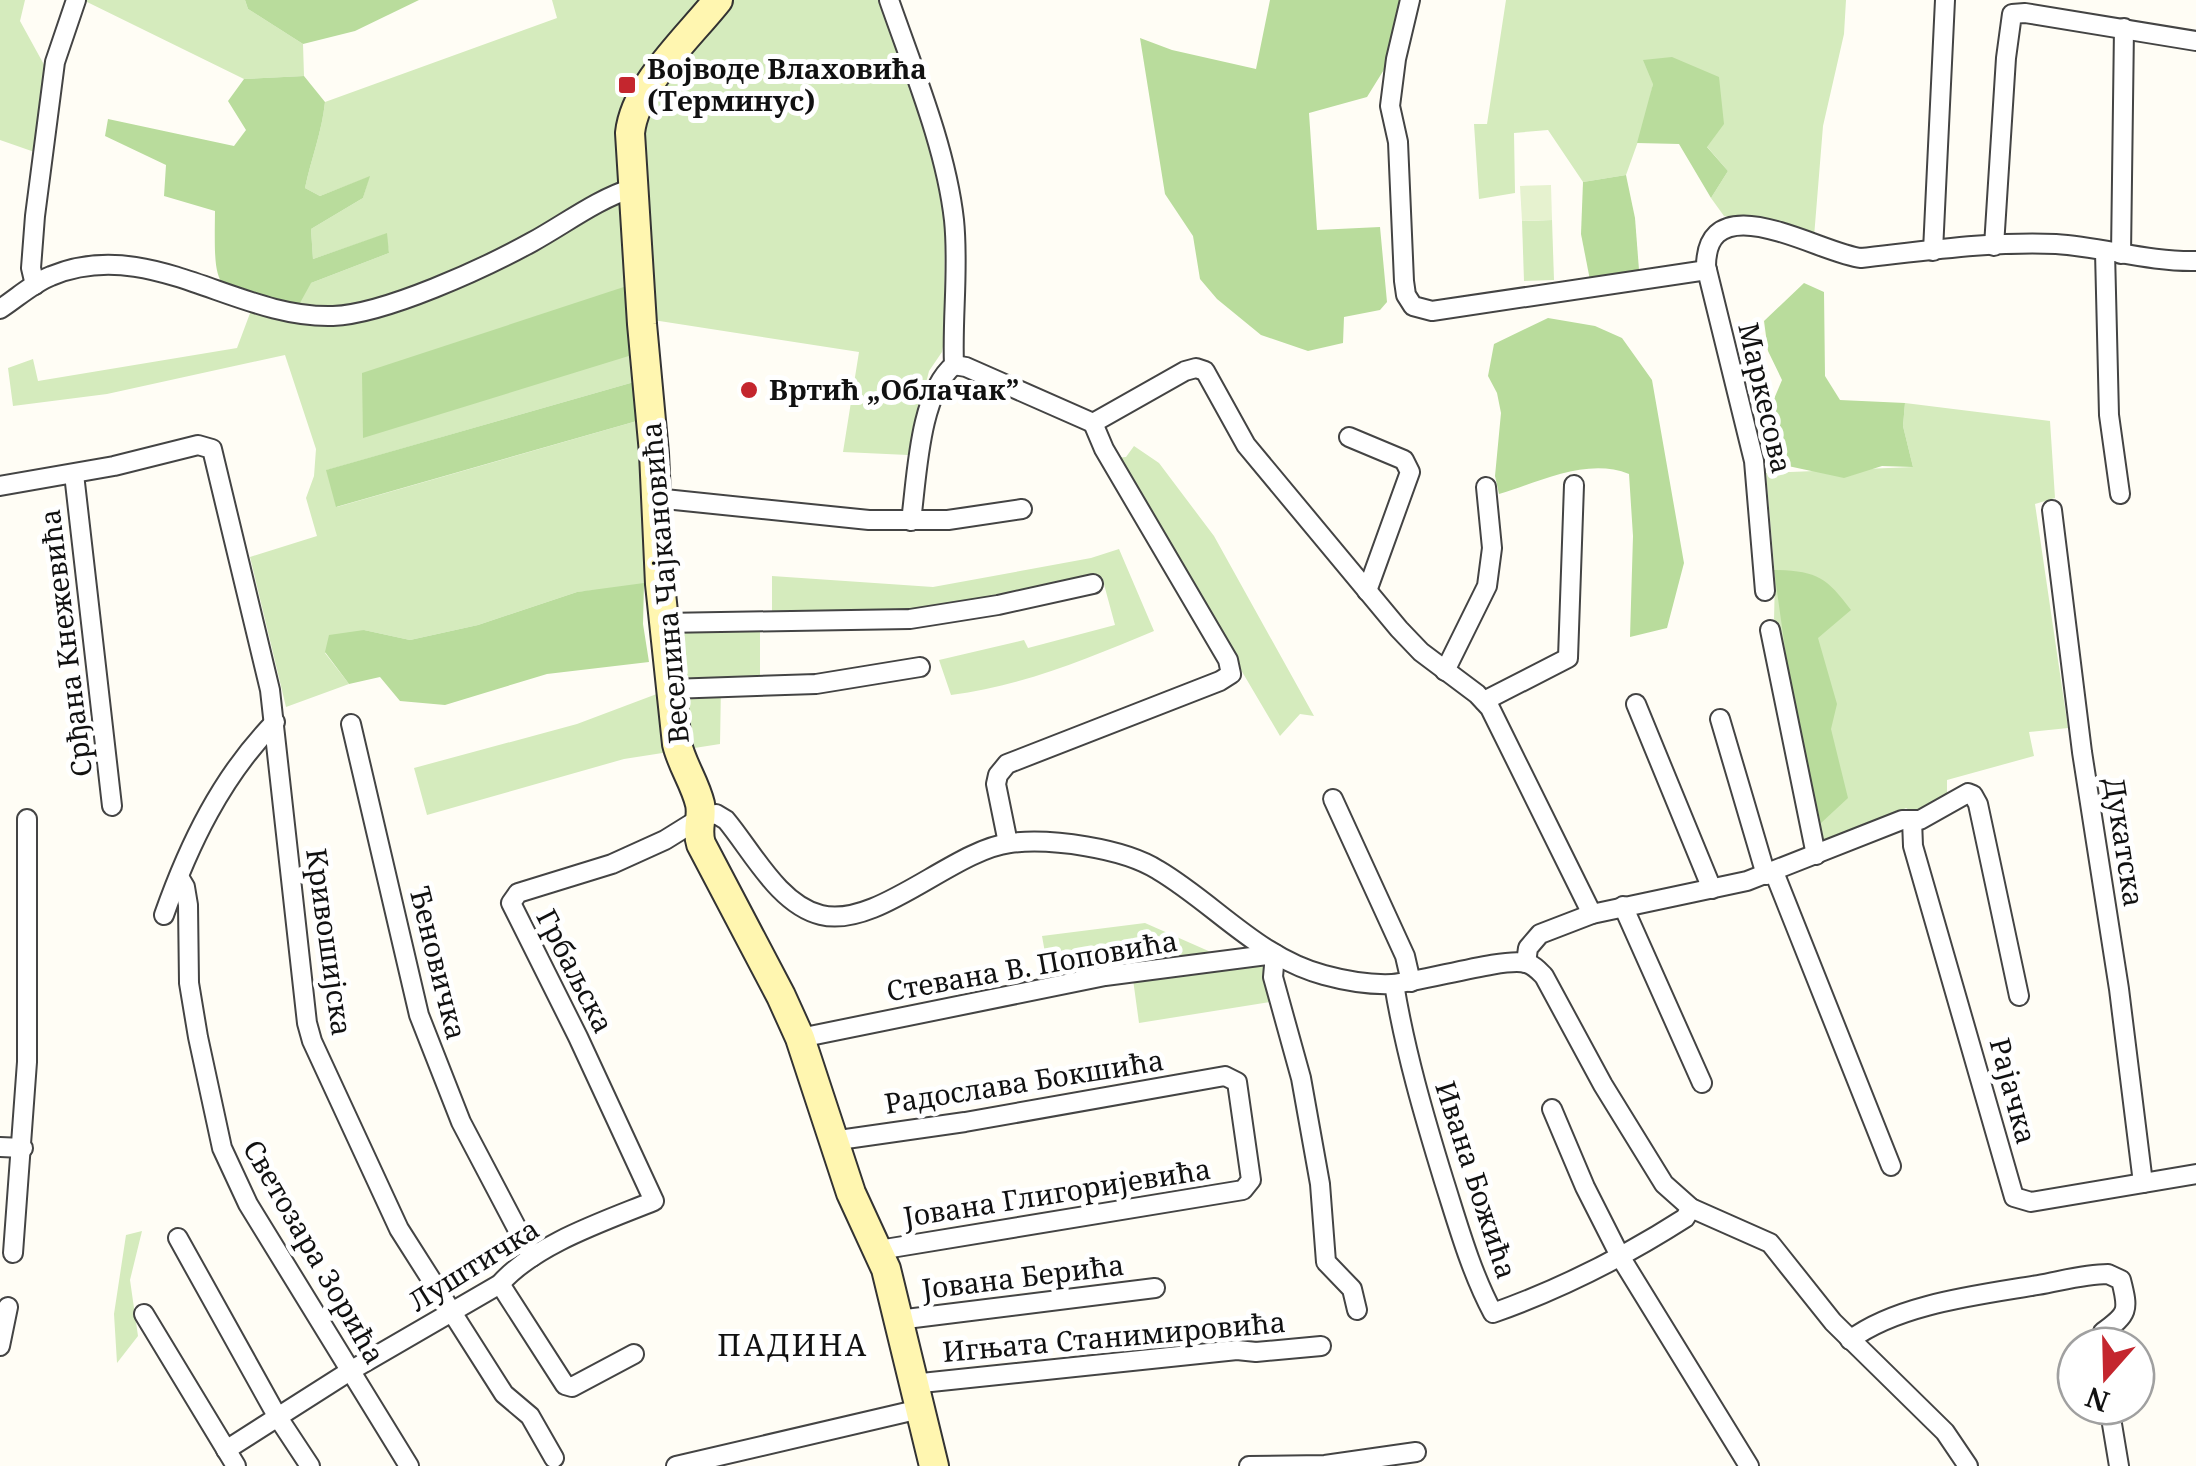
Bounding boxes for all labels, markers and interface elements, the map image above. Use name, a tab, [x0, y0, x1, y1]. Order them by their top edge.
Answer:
place label: Војводе Влаховића (Терминус)	[647, 49, 927, 119]
marker: Војводе Влаховића (Терминус)	[616, 74, 638, 96]
street label: Маркесова	[1730, 319, 1802, 477]
place label: Вртић „Облачак”	[769, 370, 1019, 408]
marker: Вртић „Облачак”	[738, 379, 760, 401]
street label: Веселина Чајкановића	[631, 421, 697, 745]
street label: Срђана Кнежевића	[30, 507, 100, 779]
street label: Дукатска	[2096, 774, 2154, 909]
street label: Кривошијска	[298, 846, 362, 1038]
street label: Ђеновичка	[402, 882, 476, 1043]
street label: Грбаљска	[528, 902, 623, 1039]
street label: Стевана В. Поповића	[883, 921, 1180, 1009]
street label: Рајачка	[1982, 1034, 2046, 1148]
street label: Радослава Бокшића	[881, 1040, 1166, 1122]
street label: Ивана Божића	[1427, 1076, 1527, 1283]
street label: Светозара Зорића	[235, 1132, 395, 1371]
street label: Јована Глигоријевића	[899, 1149, 1213, 1235]
street label: Луштичка	[401, 1209, 546, 1319]
street label: Јована Берића	[919, 1245, 1126, 1307]
street label: Игњата Станимировића	[941, 1302, 1287, 1370]
district label: ПАДИНА	[717, 1324, 869, 1365]
north arrow	[2056, 1326, 2156, 1426]
text: N	[2080, 1379, 2114, 1422]

